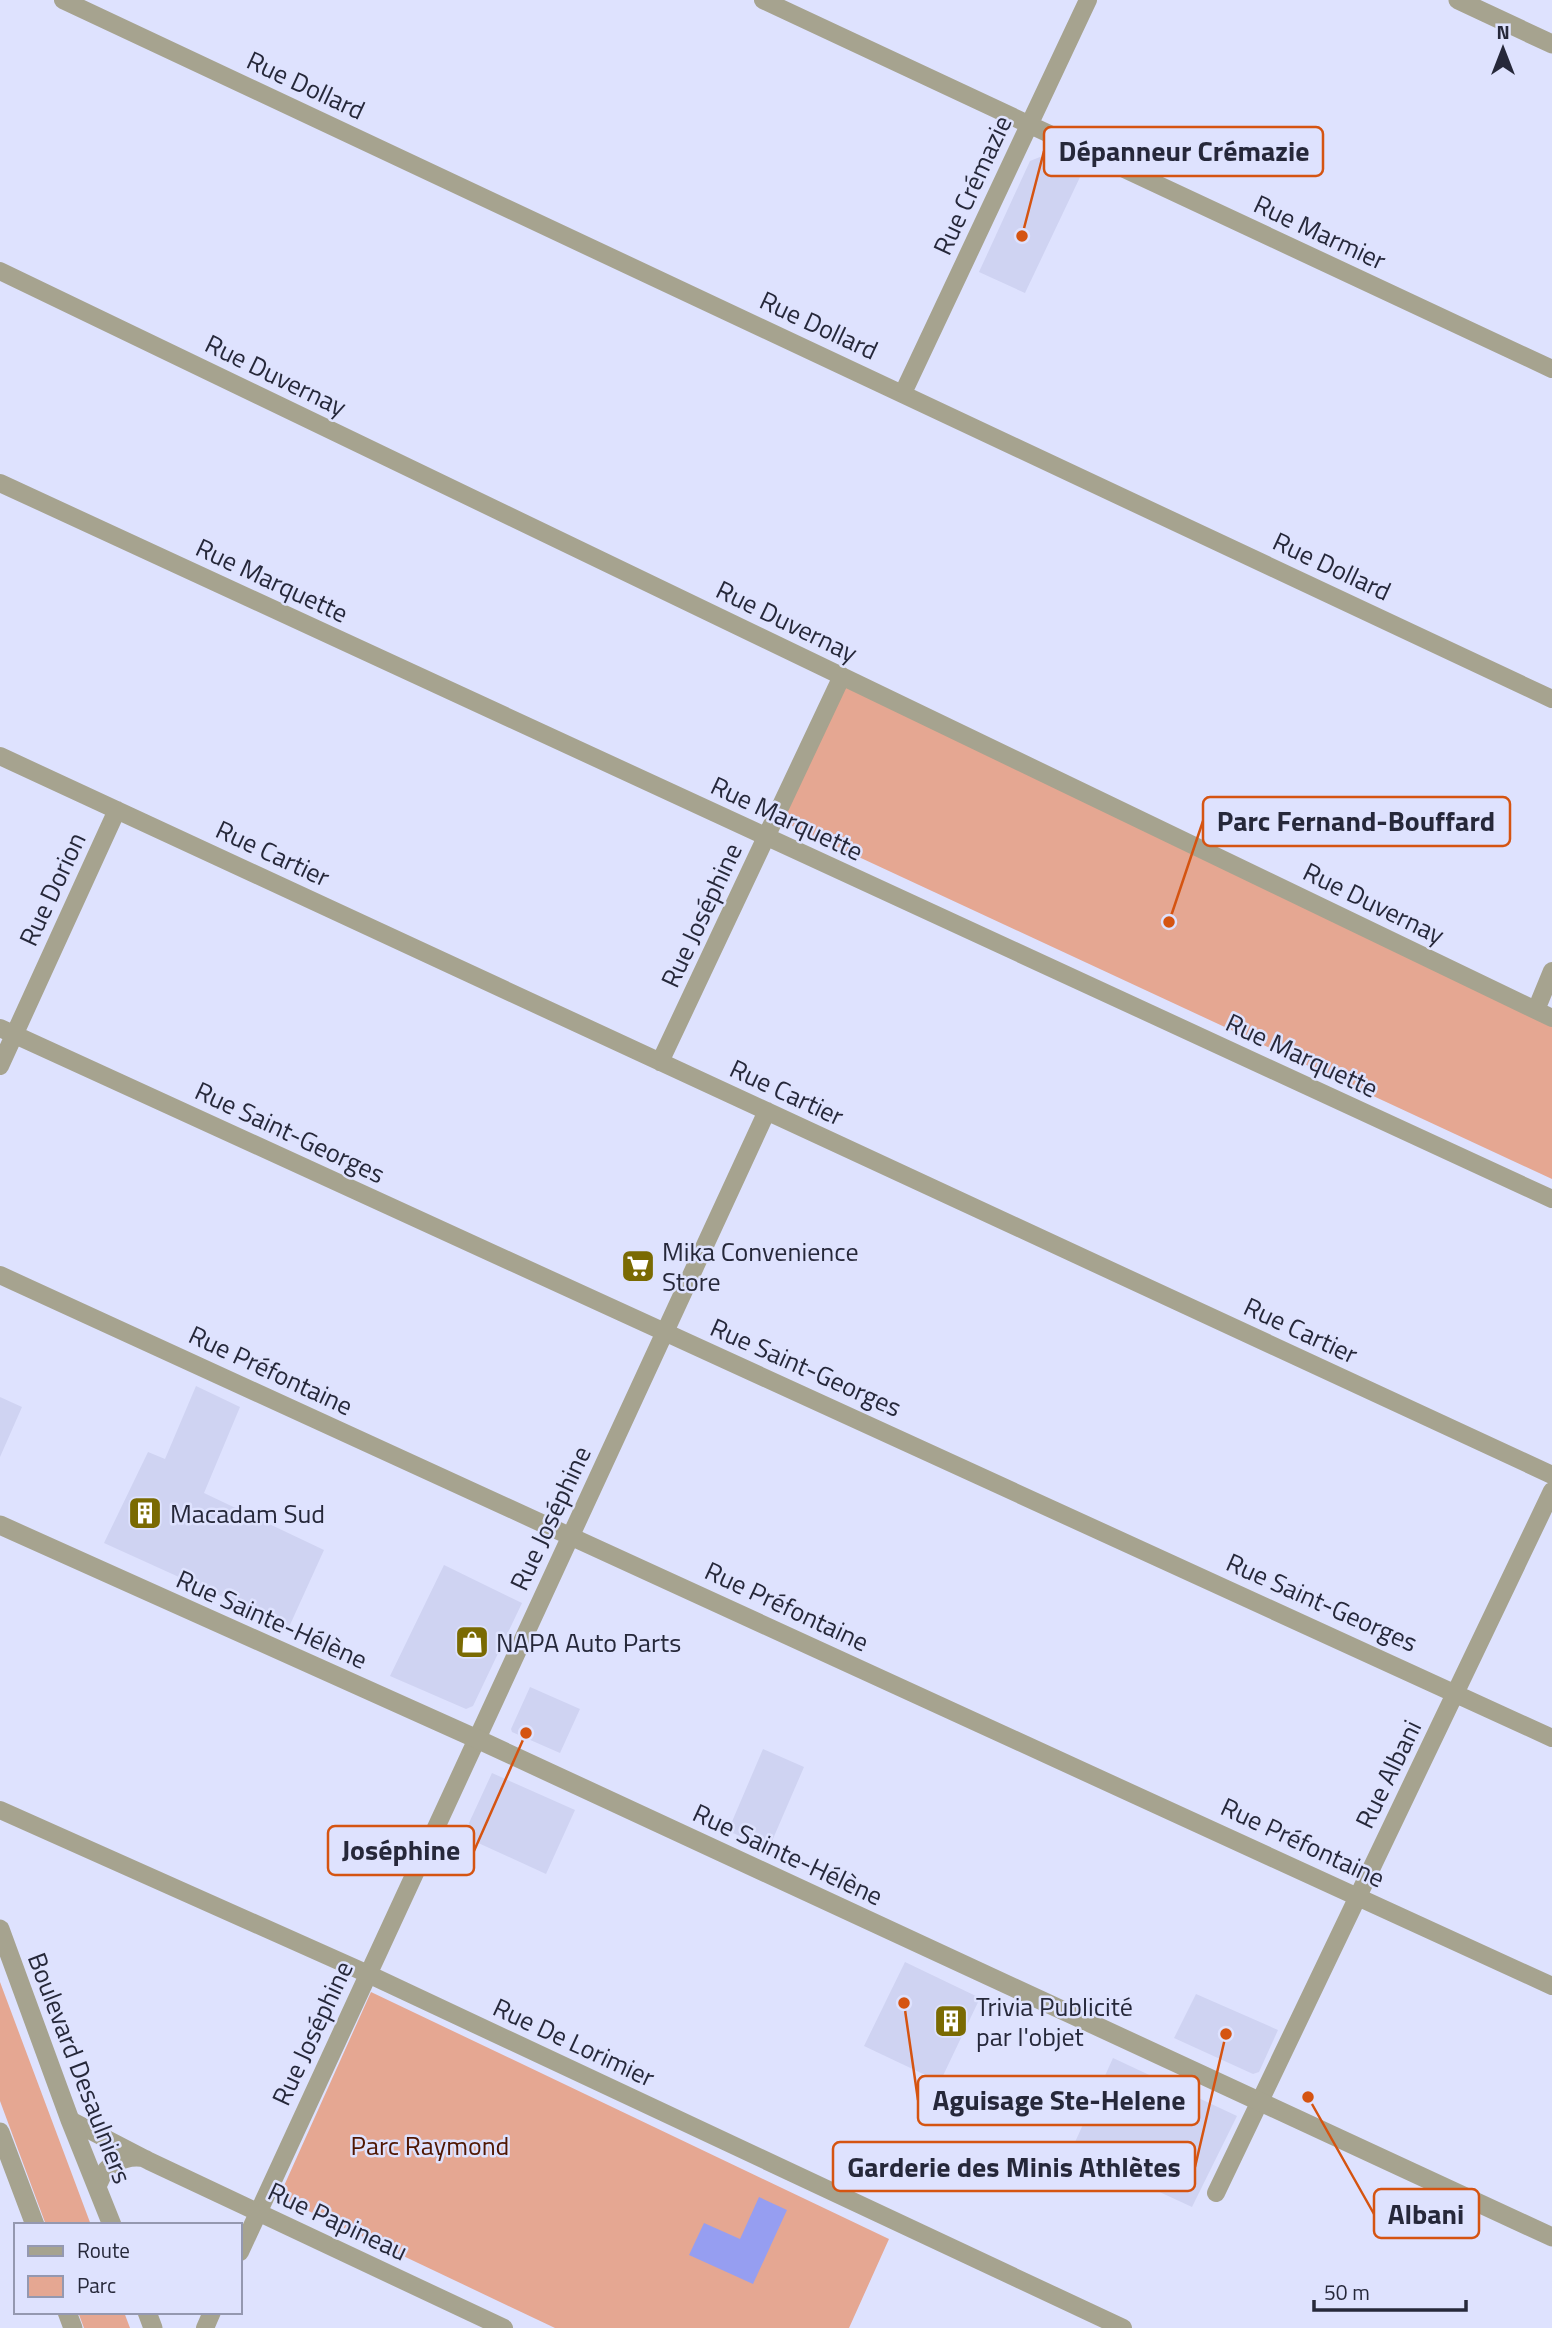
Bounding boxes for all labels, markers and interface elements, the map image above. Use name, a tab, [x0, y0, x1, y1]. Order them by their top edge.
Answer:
north arrow	[1468, 14, 1538, 84]
text: N	[1496, 17, 1510, 46]
street label: Rue Dollard	[240, 41, 372, 129]
street label: Rue Crémazie	[923, 109, 1021, 261]
callout: Dépanneur Crémazie	[1044, 127, 1323, 176]
text: Dépanneur Crémazie	[1059, 129, 1309, 172]
street label: Rue Marmier	[1247, 184, 1393, 280]
street label: Rue Dollard	[753, 281, 885, 369]
street label: Rue Duvernay	[199, 324, 353, 426]
street label: Rue Dollard	[1266, 522, 1398, 610]
street label: Rue Marquette	[189, 528, 355, 632]
street label: Rue Duvernay	[710, 570, 864, 672]
street label: Rue Marquette	[704, 766, 870, 870]
callout: Parc Fernand-Bouffard	[1203, 797, 1510, 846]
text: Parc Fernand-Bouffard	[1217, 799, 1495, 842]
street label: Rue Cartier	[210, 810, 336, 896]
street label: Rue Dorion	[9, 826, 95, 952]
street label: Rue Joséphine	[650, 836, 752, 994]
street label: Rue Duvernay	[1297, 852, 1451, 954]
street label: Rue Marquette	[1219, 1003, 1385, 1107]
street label: Rue Cartier	[724, 1049, 850, 1135]
street label: Rue Saint-Georges	[189, 1071, 391, 1193]
place label: Mika Convenience Store	[662, 1232, 859, 1301]
supermarket icon: Mika Convenience Store	[619, 1247, 657, 1285]
street label: Rue Cartier	[1238, 1287, 1364, 1373]
street label: Rue Saint-Georges	[704, 1307, 908, 1427]
street label: Rue Préfontaine	[183, 1315, 359, 1425]
street label: Rue Joséphine	[499, 1439, 601, 1597]
building icon: Macadam Sud	[126, 1494, 164, 1532]
place label: Macadam Sud	[170, 1494, 325, 1533]
street label: Rue Saint-Georges	[1220, 1542, 1424, 1662]
street label: Rue Préfontaine	[699, 1551, 875, 1661]
street label: Rue Sainte-Hélène	[170, 1559, 374, 1679]
shop icon: NAPA Auto Parts	[453, 1623, 491, 1661]
place label: NAPA Auto Parts	[496, 1623, 681, 1662]
street label: Rue Albani	[1345, 1713, 1431, 1835]
street label: Rue Préfontaine	[1215, 1787, 1391, 1897]
street label: Rue Sainte-Hélène	[687, 1793, 889, 1915]
callout: Joséphine	[328, 1826, 474, 1875]
text: Joséphine	[342, 1828, 460, 1871]
street label: Boulevard Desaulniers	[18, 1947, 142, 2189]
street label: Rue Joséphine	[261, 1954, 363, 2112]
street label: Rue De Lorimier	[487, 1987, 661, 2097]
place label: Trivia Publicité par l'objet	[976, 1987, 1133, 2056]
building icon: Trivia Publicité par l'objet	[932, 2002, 970, 2040]
callout: Aguisage Ste-Helene	[918, 2076, 1199, 2125]
text: Aguisage Ste-Helene	[933, 2078, 1185, 2121]
park label: Parc Raymond	[351, 2126, 509, 2165]
callout: Garderie des Minis Athlètes	[833, 2142, 1195, 2191]
text: Garderie des Minis Athlètes	[847, 2145, 1181, 2188]
street label: Rue Papineau	[262, 2172, 414, 2270]
callout: Albani	[1374, 2189, 1479, 2238]
text: Albani	[1388, 2192, 1464, 2235]
legend	[14, 2223, 242, 2314]
text: Route	[77, 2234, 130, 2266]
scale bar	[1314, 2268, 1466, 2312]
text: Parc	[77, 2269, 116, 2301]
text: 50 m	[1324, 2276, 1370, 2308]

